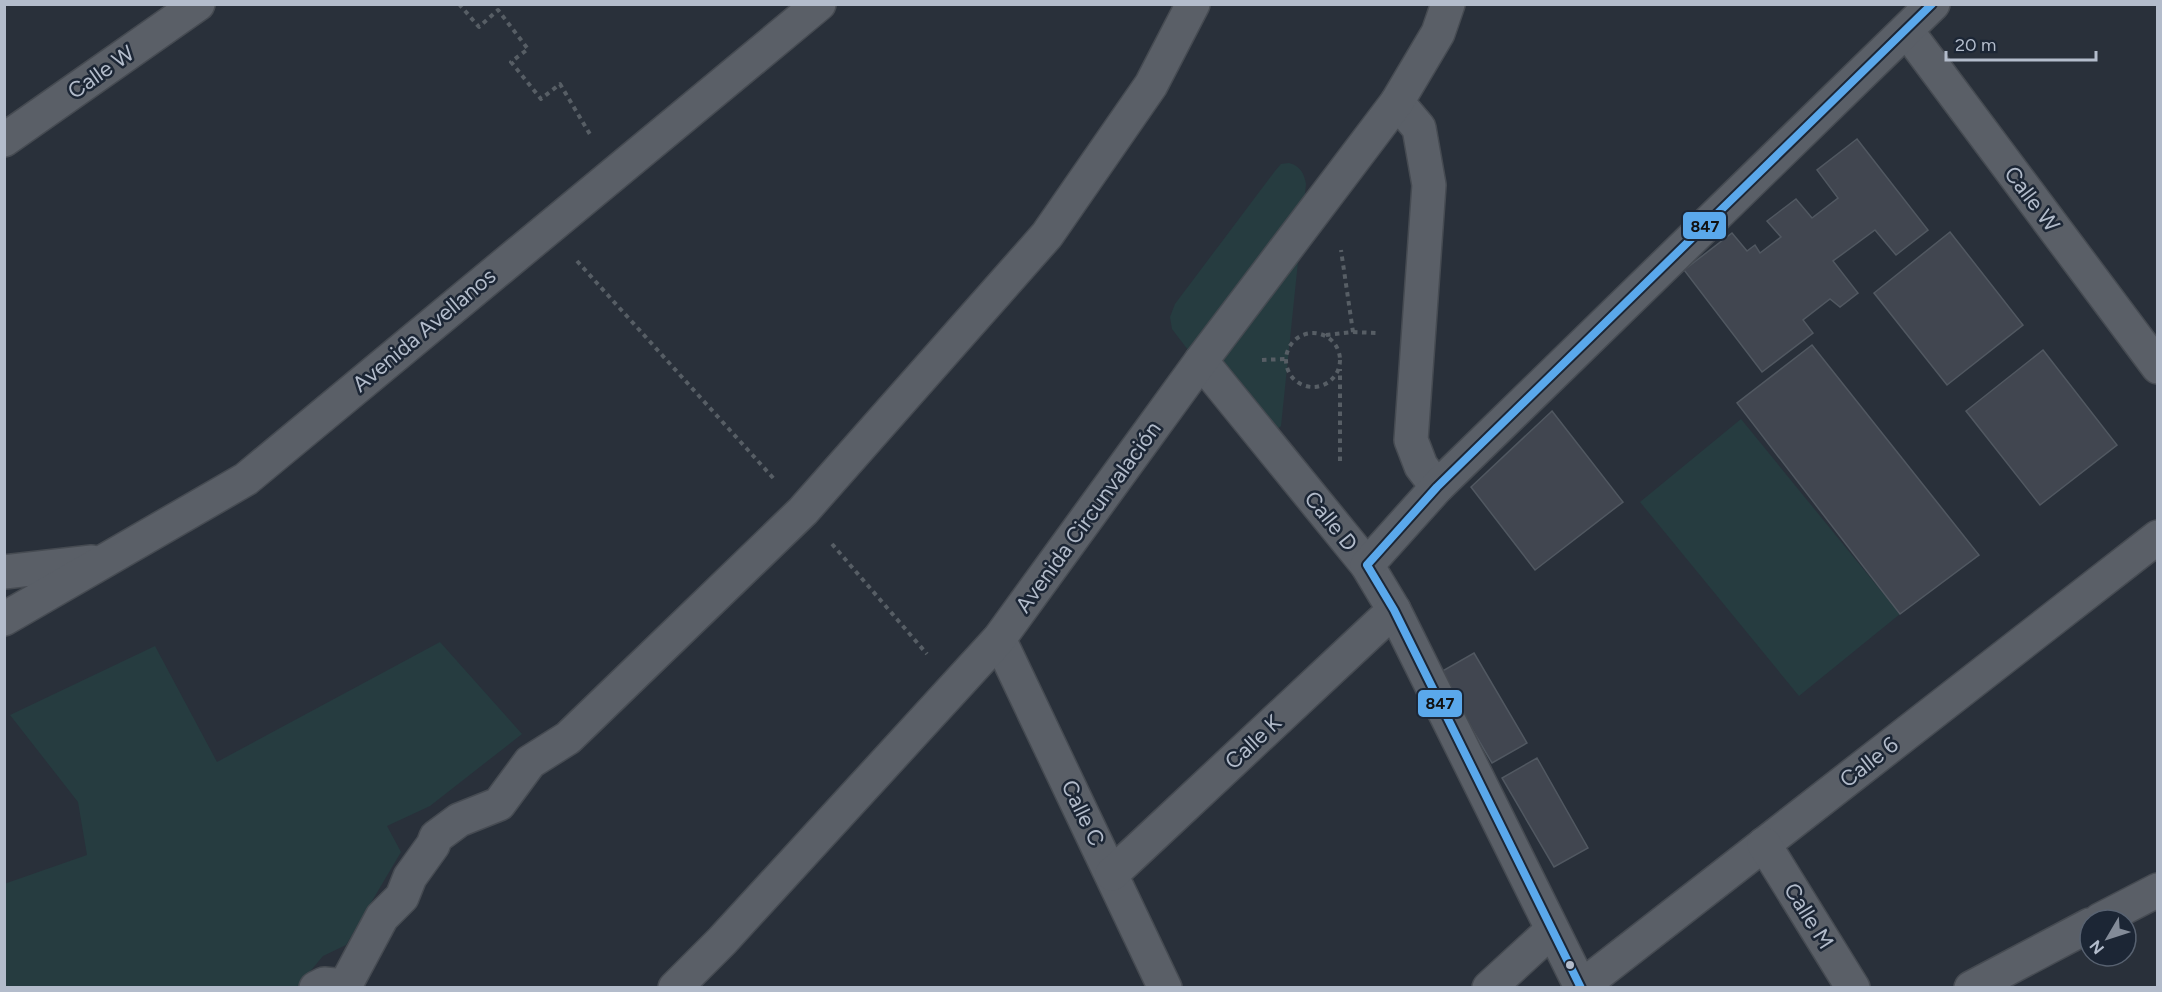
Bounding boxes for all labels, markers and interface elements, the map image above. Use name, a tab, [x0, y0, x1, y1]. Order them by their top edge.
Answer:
scale bar	[1946, 24, 2096, 62]
text: 20 m	[1955, 34, 1996, 56]
street label: Calle W	[62, 39, 140, 105]
street label: Calle W	[1999, 161, 2065, 237]
line badge: 847	[1682, 211, 1727, 240]
text: 847	[1691, 217, 1720, 236]
street label: Avenida Avellanos	[347, 262, 501, 398]
street label: Avenida Circunvalación	[1009, 416, 1167, 618]
street label: Calle D	[1299, 486, 1363, 556]
line badge: 847	[1417, 689, 1463, 718]
text: 847	[1426, 694, 1455, 713]
street label: Calle K	[1219, 709, 1287, 775]
street label: Calle 6	[1834, 731, 1904, 793]
street label: Calle C	[1056, 776, 1111, 851]
street label: Calle M	[1778, 878, 1840, 954]
north arrow	[2078, 908, 2138, 968]
text: N	[2085, 936, 2108, 958]
unlabelled marker	[1564, 959, 1576, 971]

